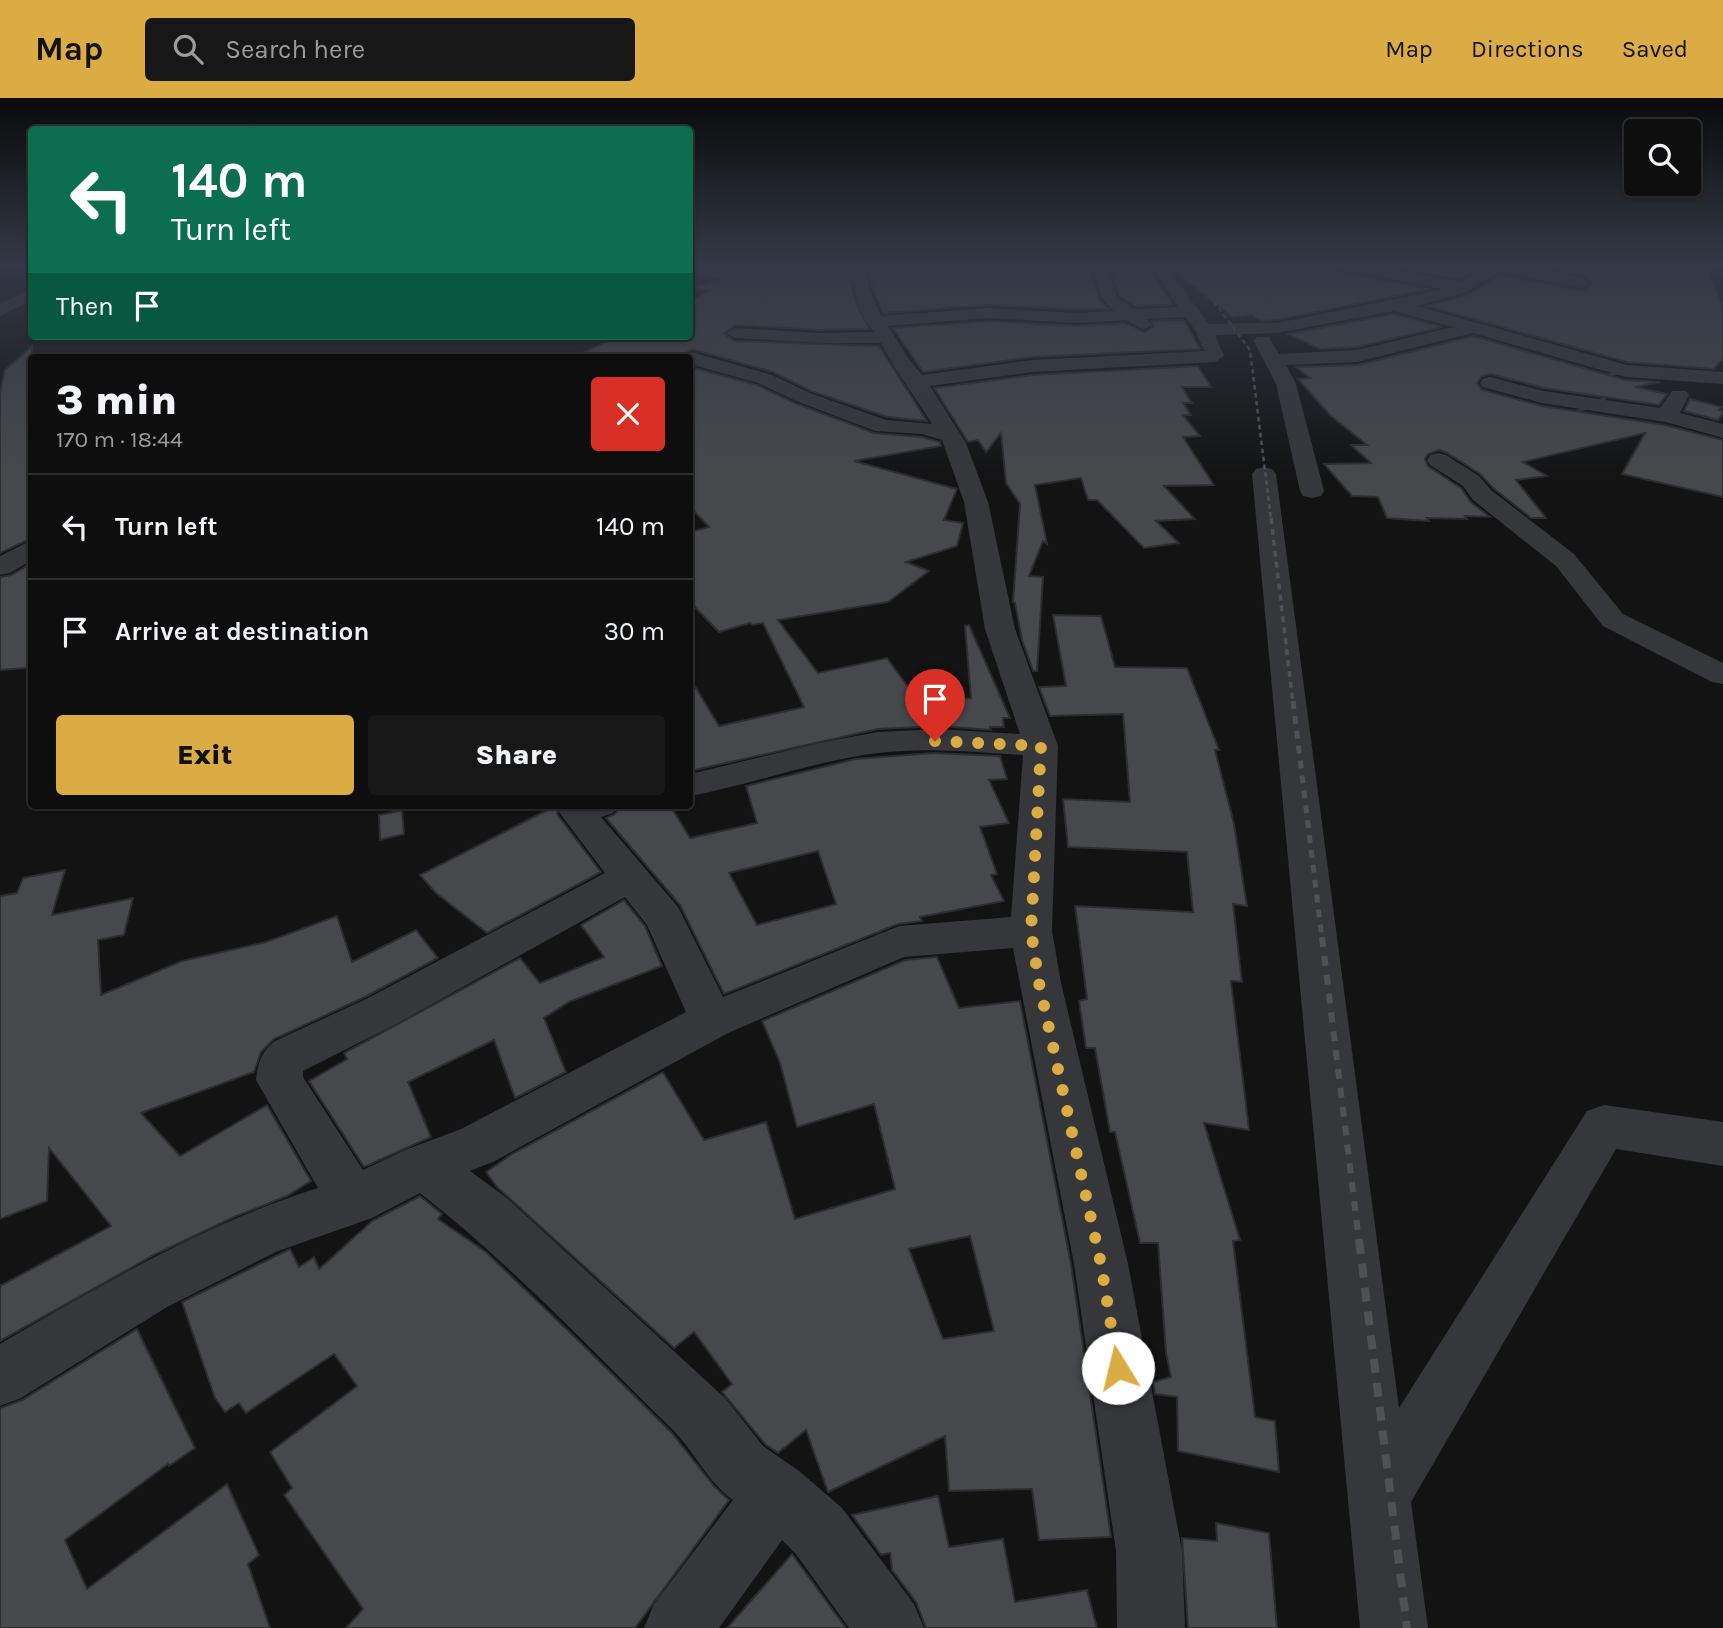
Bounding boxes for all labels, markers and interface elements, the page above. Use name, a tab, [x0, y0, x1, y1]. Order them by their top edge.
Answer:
search box	[145, 18, 635, 81]
text: Map	[35, 30, 103, 68]
icon: search	[169, 30, 207, 68]
text: Search here	[225, 34, 365, 65]
text: Map	[1385, 35, 1433, 63]
text: Directions	[1471, 35, 1584, 63]
text: Saved	[1622, 35, 1688, 63]
map controls	[1624, 119, 1701, 196]
button: search	[1624, 119, 1701, 196]
text: 140 m	[171, 152, 308, 209]
icon: left	[56, 154, 147, 245]
text: Turn left	[171, 211, 291, 248]
icon: arrive	[128, 287, 166, 325]
text: Then	[56, 291, 114, 322]
text: 3 min	[56, 375, 177, 425]
button: close	[591, 377, 665, 451]
text: 170 m · 18:44	[56, 426, 183, 453]
icon: left	[56, 508, 94, 546]
text: Turn left	[115, 511, 217, 542]
text: 140 m	[596, 511, 665, 542]
icon: arrive	[56, 613, 94, 651]
text: Arrive at destination	[115, 616, 369, 647]
text: 30 m	[604, 616, 665, 647]
pin	[905, 669, 965, 741]
icon: arrive	[916, 680, 954, 718]
button: Exit	[56, 715, 354, 795]
button: Share	[368, 715, 665, 795]
position arrow	[1081, 1331, 1155, 1405]

